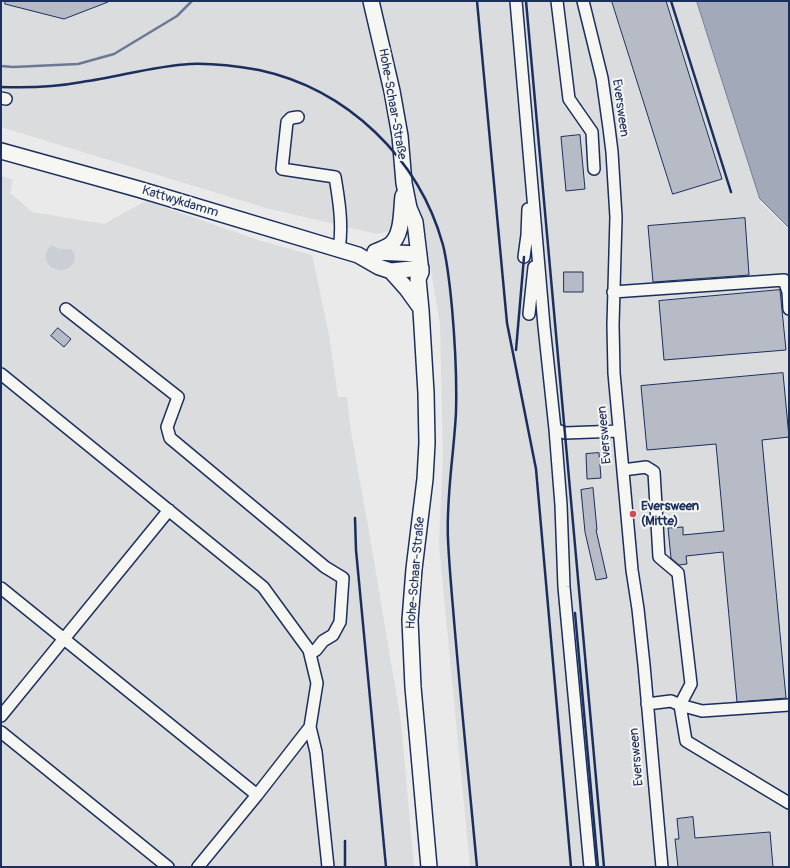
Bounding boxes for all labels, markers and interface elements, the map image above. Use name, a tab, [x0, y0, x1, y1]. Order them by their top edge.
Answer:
street label: Hohe-Schaar-Straße	[375, 47, 409, 161]
street label: Eversween	[608, 78, 632, 138]
street label: Kattwykdamm	[140, 183, 220, 221]
street label: Eversween	[595, 405, 615, 465]
place label: Eversween (Mitte)	[641, 499, 699, 530]
marker: Eversween (Mitte)	[628, 509, 638, 519]
street label: Hohe-Schaar-Straße	[403, 516, 429, 630]
street label: Eversween	[627, 727, 647, 787]

